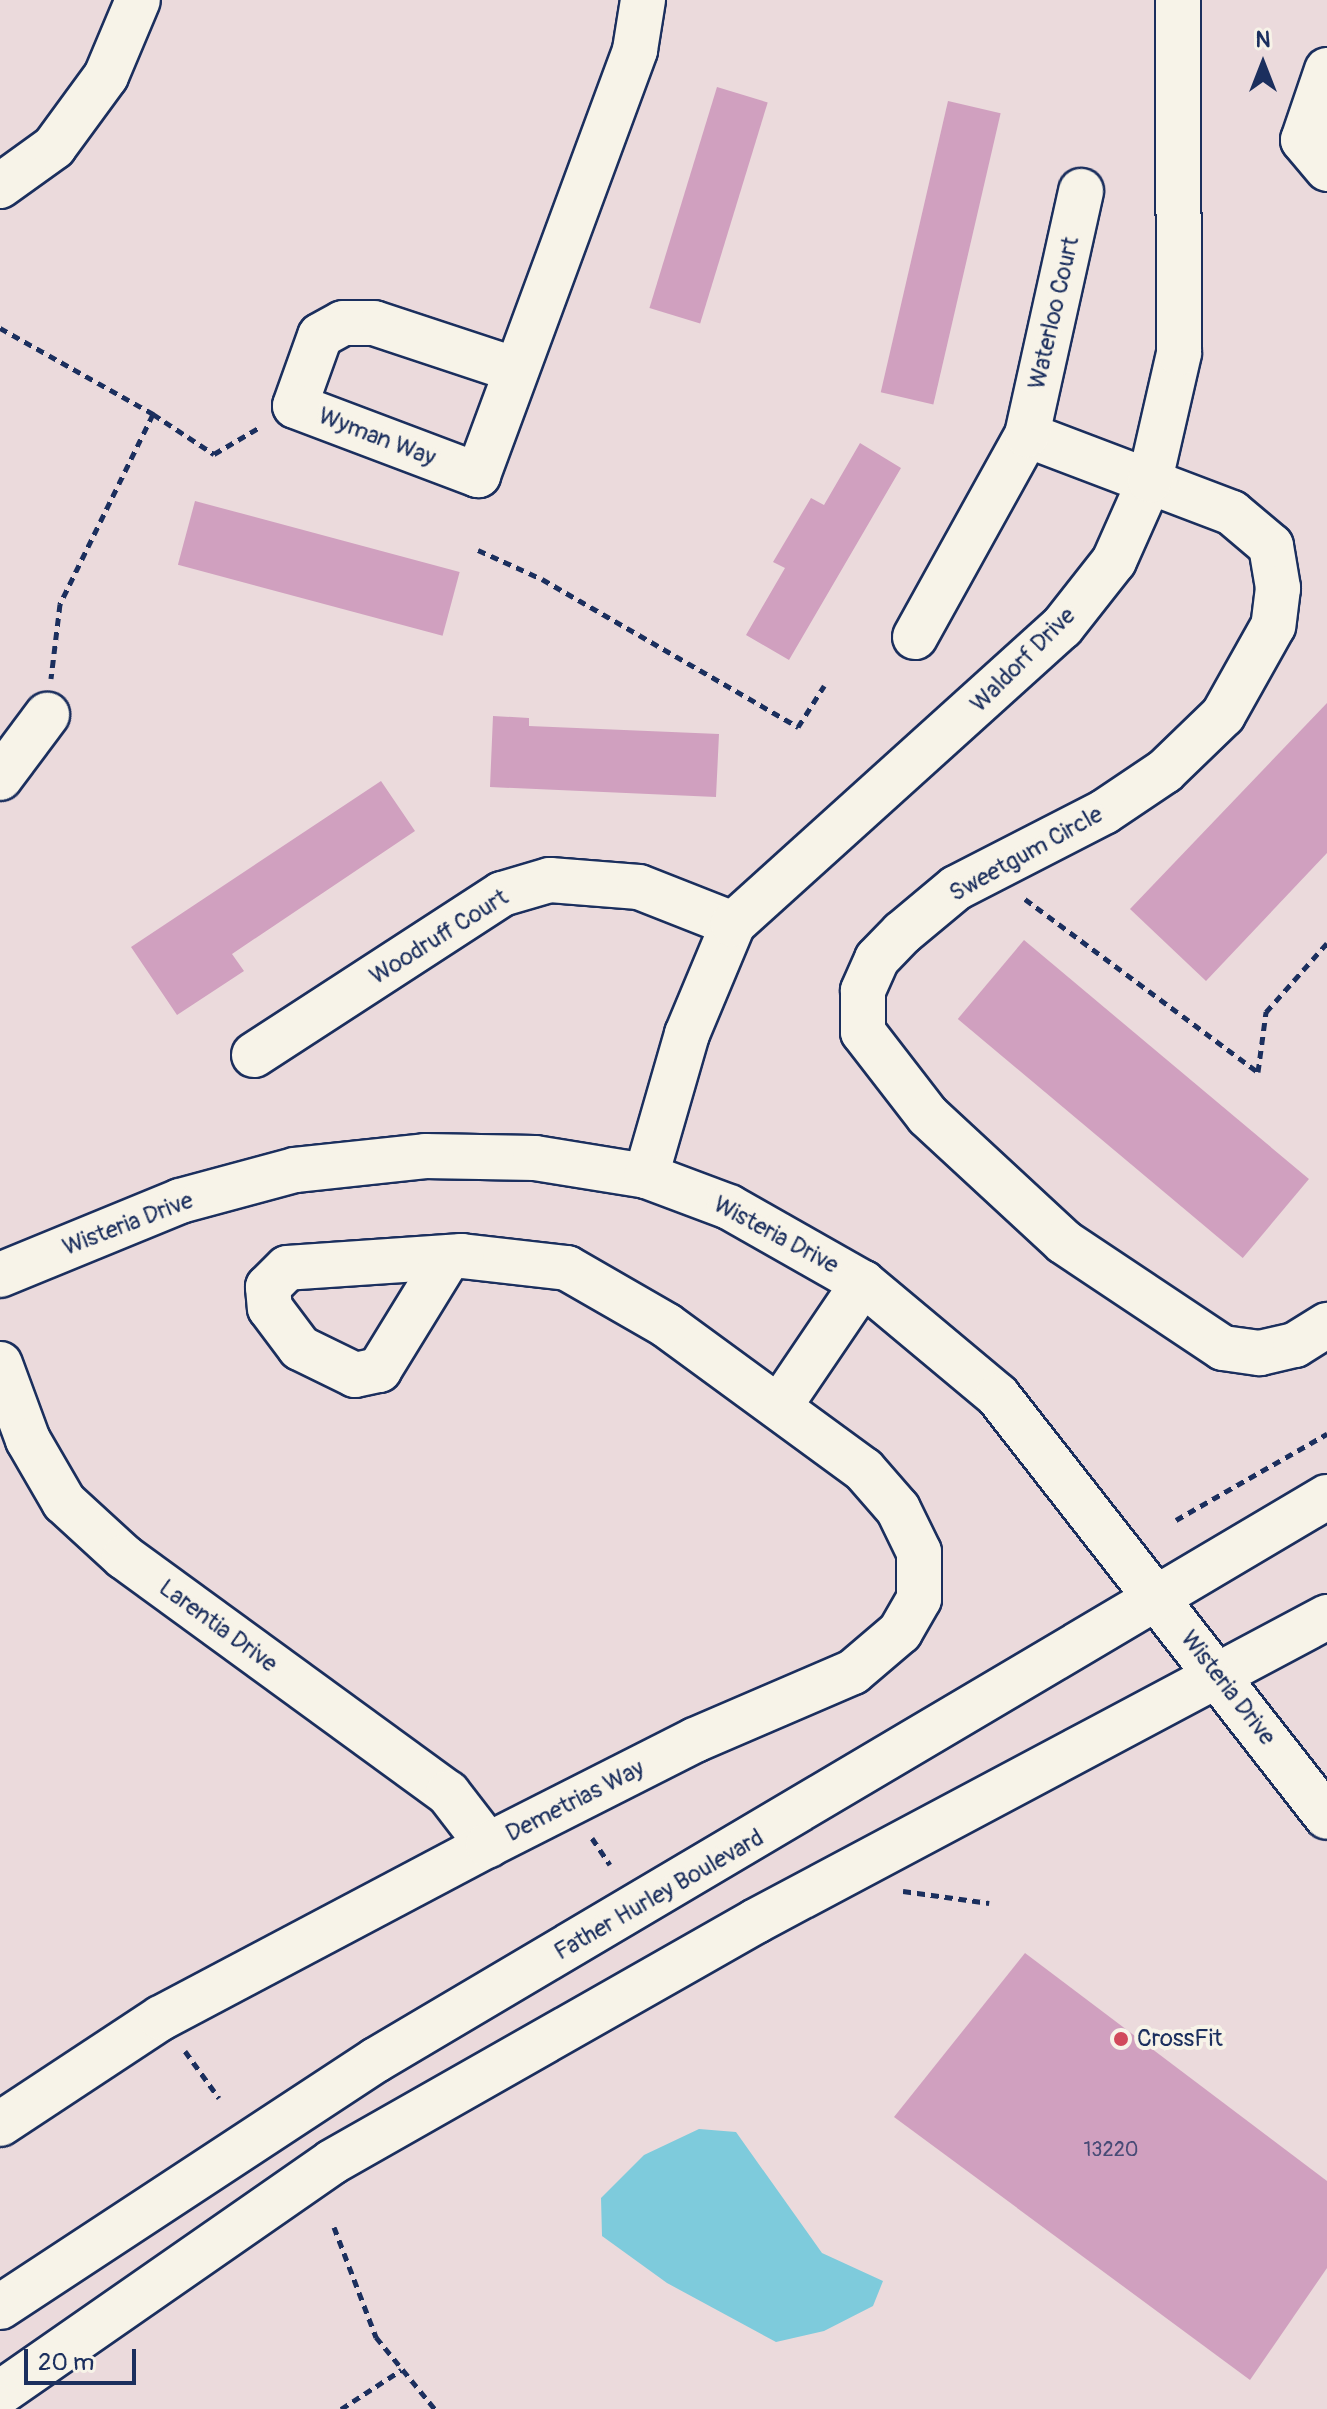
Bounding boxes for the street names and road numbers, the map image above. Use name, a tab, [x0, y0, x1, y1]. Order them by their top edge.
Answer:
street label: Waterloo Court	[1022, 234, 1086, 392]
street label: Wyman Way	[314, 401, 440, 473]
street label: Waldorf Drive	[965, 602, 1081, 718]
street label: Sweetgum Circle	[944, 800, 1108, 908]
street label: Woodruff Court	[365, 883, 513, 991]
street label: Wisteria Drive	[59, 1186, 197, 1262]
street label: Wisteria Drive	[709, 1190, 843, 1280]
street label: Larentia Drive	[153, 1573, 283, 1679]
street label: Wisteria Drive	[1174, 1625, 1282, 1751]
street label: Demetrias Way	[501, 1754, 649, 1848]
street label: Father Hurley Boulevard	[549, 1823, 769, 1967]

